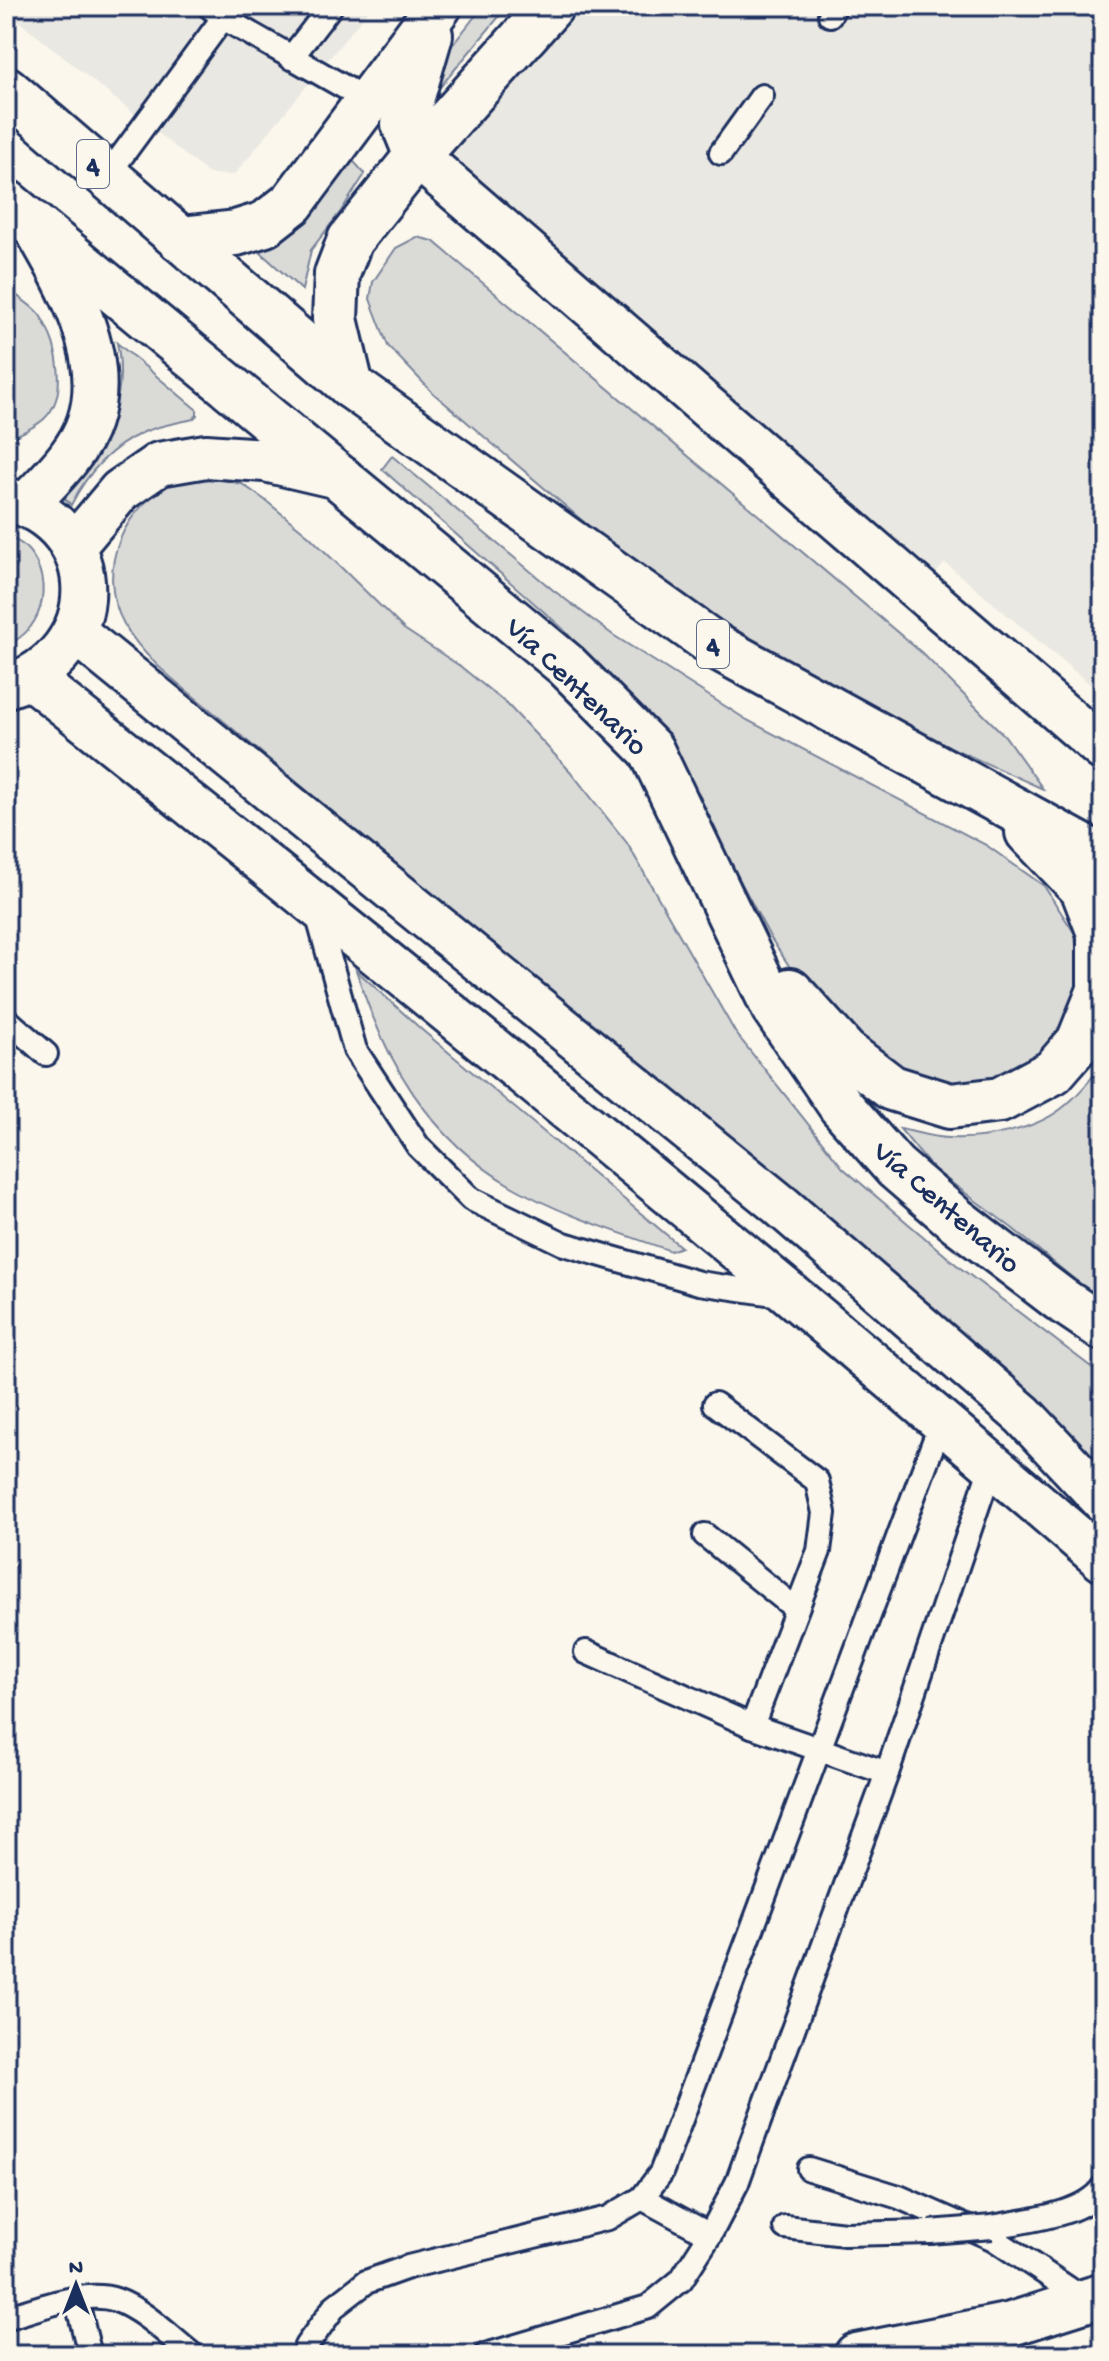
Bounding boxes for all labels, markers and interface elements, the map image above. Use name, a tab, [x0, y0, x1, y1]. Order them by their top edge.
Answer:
road number: 4	[77, 140, 109, 188]
street label: Vía Centenario	[496, 611, 653, 765]
road number: 4	[697, 620, 729, 668]
street label: Vía Centenario	[863, 1135, 1026, 1283]
north arrow	[36, 2245, 116, 2325]
text: N	[69, 2256, 83, 2282]

